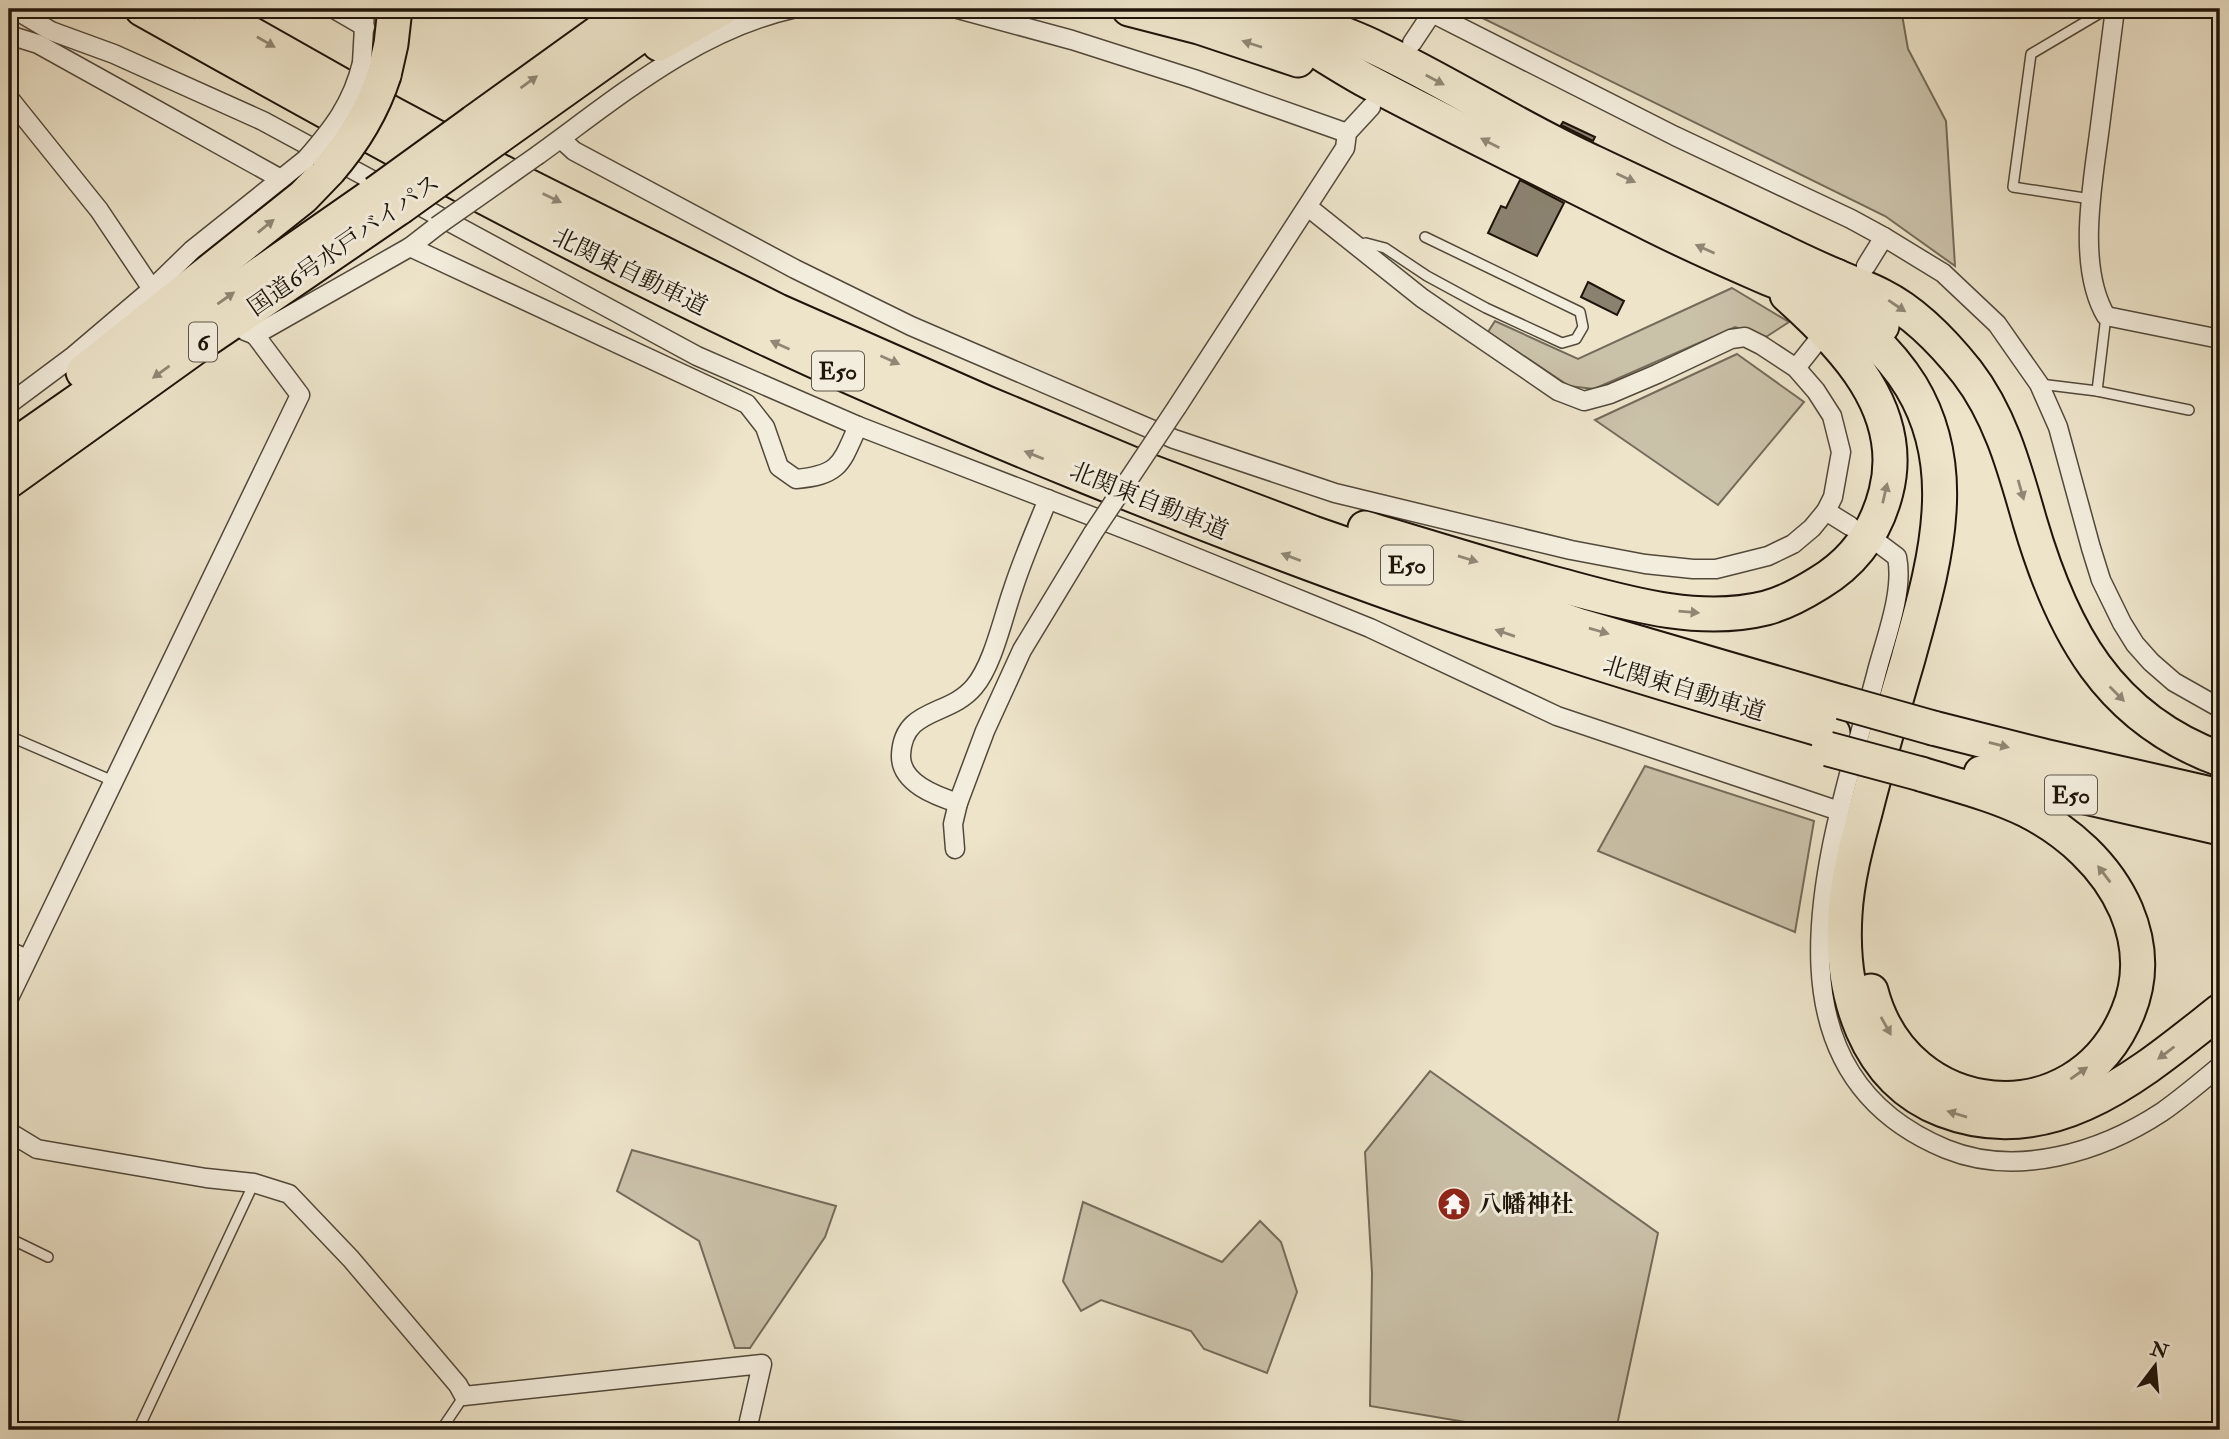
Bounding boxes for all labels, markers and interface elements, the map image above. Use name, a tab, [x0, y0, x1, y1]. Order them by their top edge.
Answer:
one-way arrow	[257, 36, 276, 49]
one-way arrow	[1242, 38, 1263, 49]
one-way arrow	[1425, 74, 1445, 86]
one-way arrow	[520, 75, 538, 89]
one-way arrow	[1480, 138, 1500, 149]
street label: 国道6号水戸バイパス	[242, 167, 446, 323]
one-way arrow	[1616, 172, 1636, 184]
one-way arrow	[542, 193, 562, 204]
one-way arrow	[257, 219, 275, 234]
street label: 北関東自動車道	[548, 221, 712, 323]
one-way arrow	[1695, 244, 1715, 255]
one-way arrow	[216, 292, 235, 305]
one-way arrow	[1888, 299, 1907, 312]
road number: 6	[189, 322, 217, 362]
one-way arrow	[770, 339, 790, 351]
road number: E50	[812, 352, 864, 390]
one-way arrow	[880, 354, 900, 366]
one-way arrow	[152, 365, 171, 379]
one-way arrow	[1023, 450, 1044, 461]
street label: 北関東自動車道	[1065, 455, 1233, 547]
one-way arrow	[2016, 480, 2026, 501]
one-way arrow	[1880, 482, 1891, 504]
road number: E50	[1381, 545, 1433, 584]
one-way arrow	[1280, 551, 1301, 562]
one-way arrow	[1458, 555, 1479, 565]
one-way arrow	[1678, 607, 1700, 618]
one-way arrow	[1588, 626, 1609, 636]
one-way arrow	[1495, 627, 1516, 638]
street label: 北関東自動車道	[1599, 650, 1769, 728]
one-way arrow	[2109, 685, 2126, 702]
one-way arrow	[1988, 740, 2010, 751]
road number: E50	[2045, 776, 2097, 814]
one-way arrow	[2097, 866, 2112, 884]
one-way arrow	[1879, 1016, 1891, 1036]
one-way arrow	[2157, 1046, 2175, 1060]
one-way arrow	[2070, 1066, 2088, 1080]
one-way arrow	[1947, 1108, 1968, 1119]
temple icon: 八幡神社	[1435, 1185, 1473, 1223]
place label: 八幡神社	[1478, 1189, 1574, 1220]
north arrow	[2120, 1330, 2190, 1400]
text: N	[2147, 1336, 2172, 1365]

